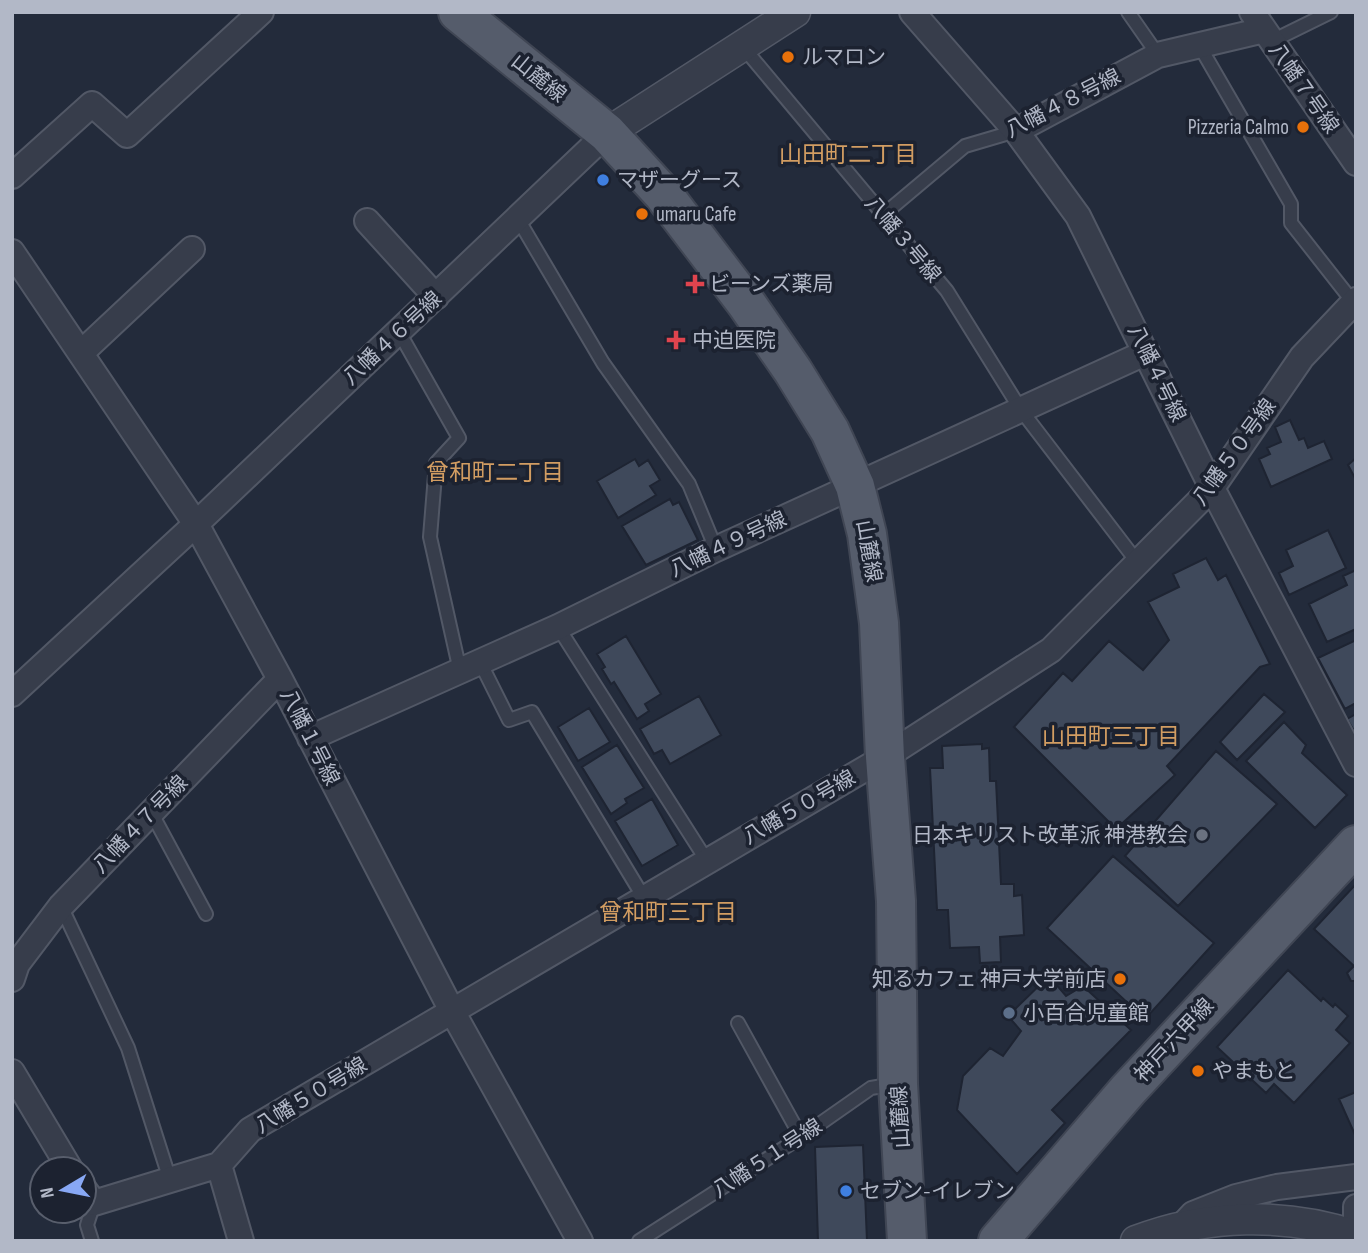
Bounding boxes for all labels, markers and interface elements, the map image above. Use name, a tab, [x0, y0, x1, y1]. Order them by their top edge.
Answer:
street label: 八幡７号線	[1263, 38, 1344, 138]
place label: ルマロン	[802, 45, 886, 70]
street label: 山麓線	[506, 49, 571, 108]
marker: ルマロン	[780, 49, 796, 65]
street label: 八幡４８号線	[1001, 64, 1125, 143]
place label: Pizzeria Calmo	[1188, 115, 1289, 140]
marker: Pizzeria Calmo	[1295, 119, 1311, 135]
district label: 山田町二丁目	[779, 141, 917, 169]
place label: マザーグース	[617, 168, 742, 193]
marker: マザーグース	[595, 172, 611, 188]
street label: 八幡３号線	[859, 191, 946, 288]
place label: umaru Cafe	[656, 202, 736, 227]
marker: umaru Cafe	[634, 206, 650, 222]
place label: ビーンズ薬局	[709, 272, 834, 297]
marker: ビーンズ薬局	[687, 276, 703, 292]
street label: 八幡４６号線	[338, 286, 447, 390]
street label: 八幡４号線	[1122, 321, 1191, 426]
place label: 中迫医院	[692, 328, 776, 353]
marker: 中迫医院	[666, 330, 686, 350]
street label: 八幡５０号線	[1187, 394, 1282, 511]
district label: 曾和町二丁目	[426, 459, 564, 487]
street label: 八幡４９号線	[666, 506, 791, 582]
street label: 山麓線	[851, 518, 886, 584]
street label: 八幡１号線	[275, 685, 345, 790]
district label: 山田町三丁目	[1042, 723, 1180, 751]
street label: 八幡５０号線	[738, 765, 860, 850]
street label: 八幡４７号線	[88, 770, 193, 878]
place label: 日本キリスト改革派 神港教会	[912, 823, 1188, 848]
marker: 日本キリスト改革派 神港教会	[1194, 827, 1210, 843]
district label: 曾和町三丁目	[599, 899, 737, 927]
place label: 知るカフェ 神戸大学前店	[872, 967, 1106, 992]
marker: 知るカフェ 神戸大学前店	[1112, 971, 1128, 987]
street label: 神戸六甲線	[1129, 993, 1219, 1087]
place label: 小百合児童館	[1023, 1001, 1149, 1026]
marker: 小百合児童館	[1001, 1005, 1017, 1021]
street label: 八幡５０号線	[251, 1052, 372, 1139]
place label: やまもと	[1212, 1059, 1296, 1084]
marker: やまもと	[1190, 1063, 1206, 1079]
street label: 山麓線	[886, 1085, 915, 1149]
street label: 八幡５１号線	[708, 1114, 827, 1203]
north arrow	[28, 1155, 98, 1225]
place label: セブン-イレブン	[860, 1179, 1015, 1204]
marker: セブン-イレブン	[838, 1183, 854, 1199]
text: N	[36, 1186, 60, 1200]

